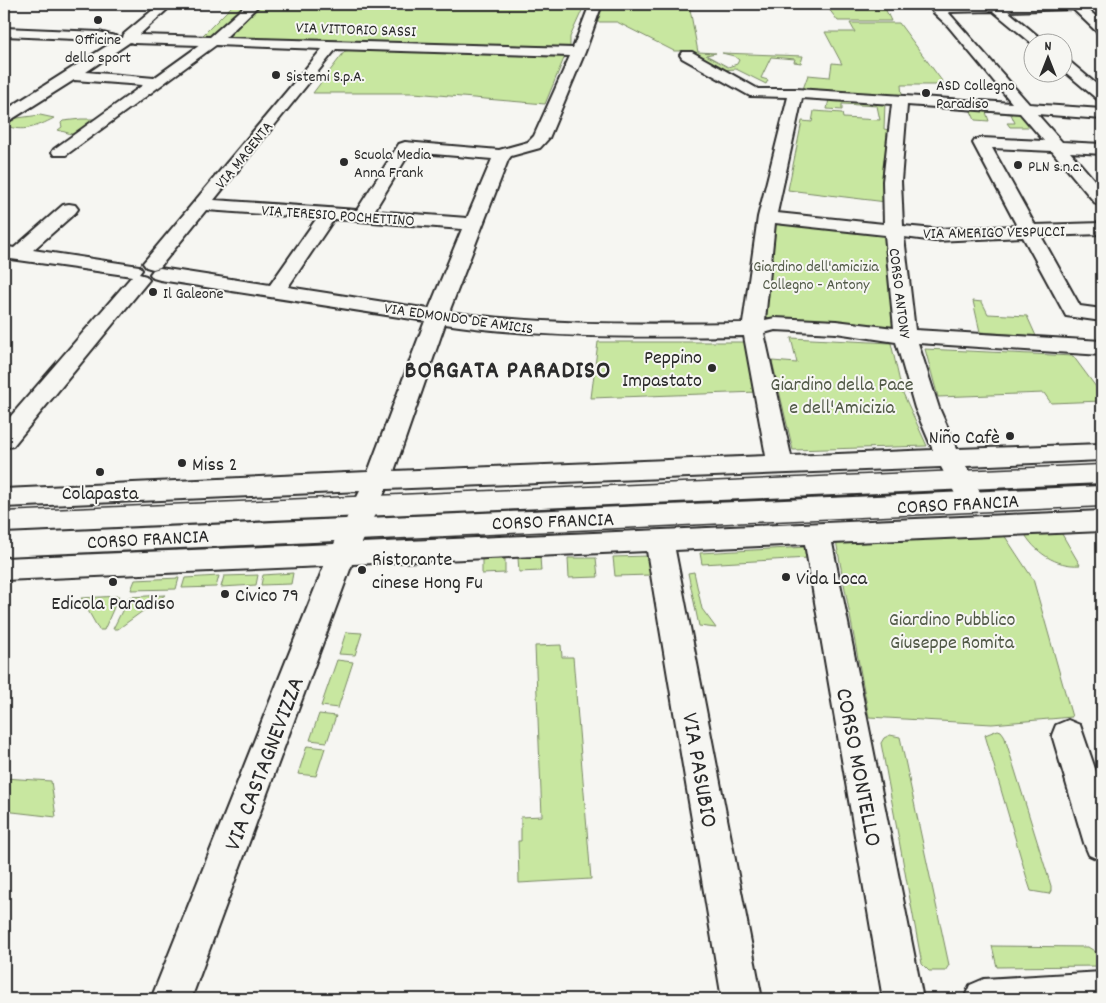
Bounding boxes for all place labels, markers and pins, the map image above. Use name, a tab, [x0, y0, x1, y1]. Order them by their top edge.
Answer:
marker: Officine dello sport	[92, 14, 104, 26]
place label: Officine dello sport	[65, 29, 131, 70]
place label: Sistemi S.p.A.	[286, 66, 364, 89]
marker: Sistemi S.p.A.	[270, 69, 282, 81]
place label: ASD Collegno Paradiso	[936, 75, 1015, 116]
marker: ASD Collegno Paradiso	[920, 87, 932, 99]
place label: Scuola Media Anna Frank	[354, 144, 431, 185]
marker: Scuola Media Anna Frank	[338, 156, 350, 168]
place label: PLN s.n.c.	[1028, 156, 1082, 179]
marker: PLN s.n.c.	[1012, 159, 1024, 171]
place label: Il Galeone	[163, 283, 223, 306]
marker: Il Galeone	[147, 286, 159, 298]
place label: Peppino Impastato	[622, 345, 702, 396]
marker: Peppino Impastato	[706, 362, 718, 374]
place label: Niño Cafè	[929, 425, 1000, 453]
marker: Niño Cafè	[1004, 430, 1016, 442]
place label: Miss 2	[192, 452, 238, 480]
marker: Miss 2	[176, 457, 188, 469]
marker: Colapasta	[94, 466, 106, 478]
place label: Colapasta	[62, 481, 139, 509]
place label: Ristorante cinese Hong Fu	[372, 547, 483, 598]
marker: Ristorante cinese Hong Fu	[356, 564, 368, 576]
place label: Vida Loca	[796, 566, 868, 594]
marker: Vida Loca	[780, 571, 792, 583]
marker: Edicola Paradiso	[107, 576, 119, 588]
place label: Civico 79	[235, 583, 299, 611]
marker: Civico 79	[219, 588, 231, 600]
place label: Edicola Paradiso	[51, 591, 175, 619]

